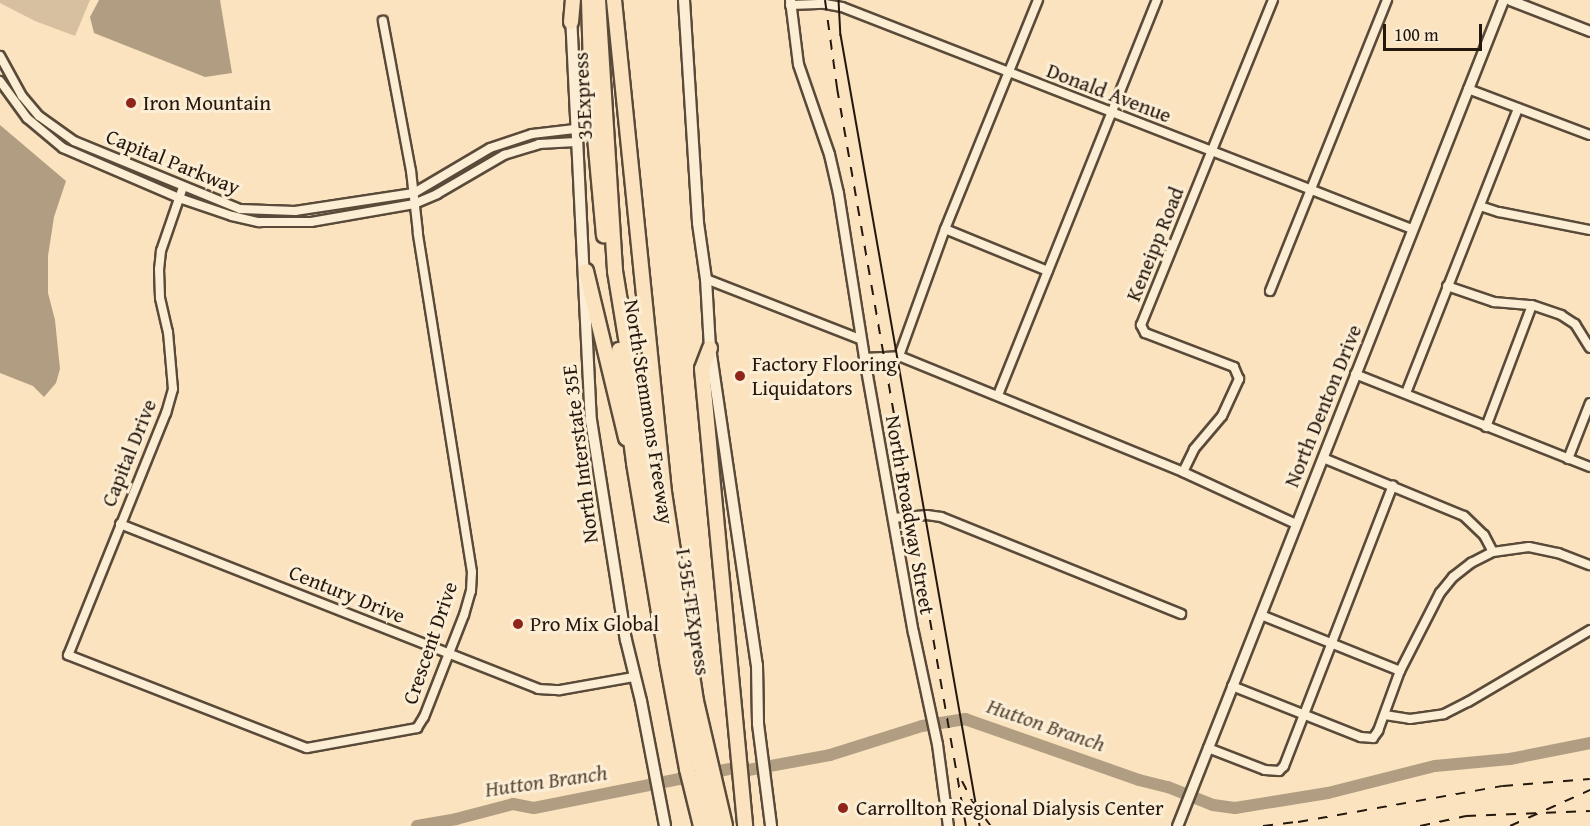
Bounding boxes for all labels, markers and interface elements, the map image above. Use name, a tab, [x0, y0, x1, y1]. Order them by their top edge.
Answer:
scale bar	[1386, 12, 1485, 50]
text: 100 m	[1394, 21, 1439, 48]
street label: 35Express	[568, 52, 598, 140]
street label: Donald Avenue	[1043, 58, 1175, 128]
place label: Iron Mountain	[143, 90, 271, 116]
marker: Iron Mountain	[124, 96, 138, 110]
street label: Capital Parkway	[102, 124, 244, 200]
street label: Keneipp Road	[1121, 183, 1189, 305]
street label: North Stemmons Freeway	[619, 298, 679, 526]
street label: North Denton Drive	[1279, 321, 1367, 491]
place label: Factory Flooring Liquidators	[752, 351, 897, 401]
street label: North Interstate 35E	[557, 363, 603, 545]
marker: Factory Flooring Liquidators	[733, 369, 747, 383]
street label: Capital Drive	[96, 396, 162, 510]
street label: North Broadway Street	[880, 413, 940, 617]
street label: I 35E TEXpress	[671, 547, 715, 677]
street label: Century Drive	[285, 559, 409, 629]
street label: Crescent Drive	[397, 578, 463, 708]
place label: Pro Mix Global	[530, 611, 659, 637]
marker: Pro Mix Global	[511, 617, 525, 631]
water label: Hutton Branch	[983, 692, 1109, 758]
water label: Hutton Branch	[483, 759, 609, 803]
place label: Carrollton Regional Dialysis Center	[856, 795, 1164, 821]
marker: Carrollton Regional Dialysis Center	[834, 799, 852, 817]

